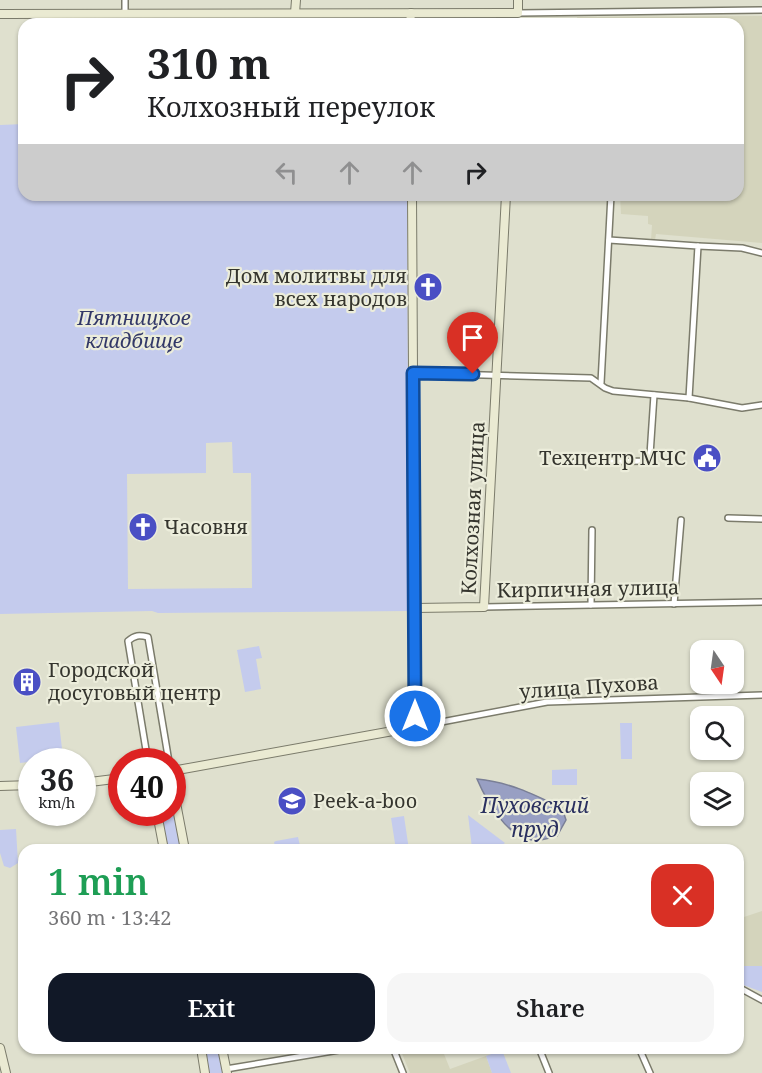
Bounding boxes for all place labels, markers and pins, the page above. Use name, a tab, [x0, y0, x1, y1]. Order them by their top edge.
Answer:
place label: Дом молитвы для всех народов	[226, 262, 407, 312]
church icon: Дом молитвы для всех народов	[412, 271, 444, 303]
pin	[447, 312, 498, 374]
public building icon: Техцентр МЧС	[691, 442, 723, 474]
place label: Техцентр МЧС	[539, 444, 686, 471]
church icon: Часовня	[127, 511, 159, 543]
place label: Часовня	[164, 513, 248, 540]
place label: Городской досуговый центр	[48, 656, 221, 706]
building icon: Городской досуговый центр	[11, 666, 43, 698]
school or university icon: Peek-a-boo	[276, 785, 308, 817]
place label: Peek-a-boo	[313, 787, 417, 814]

